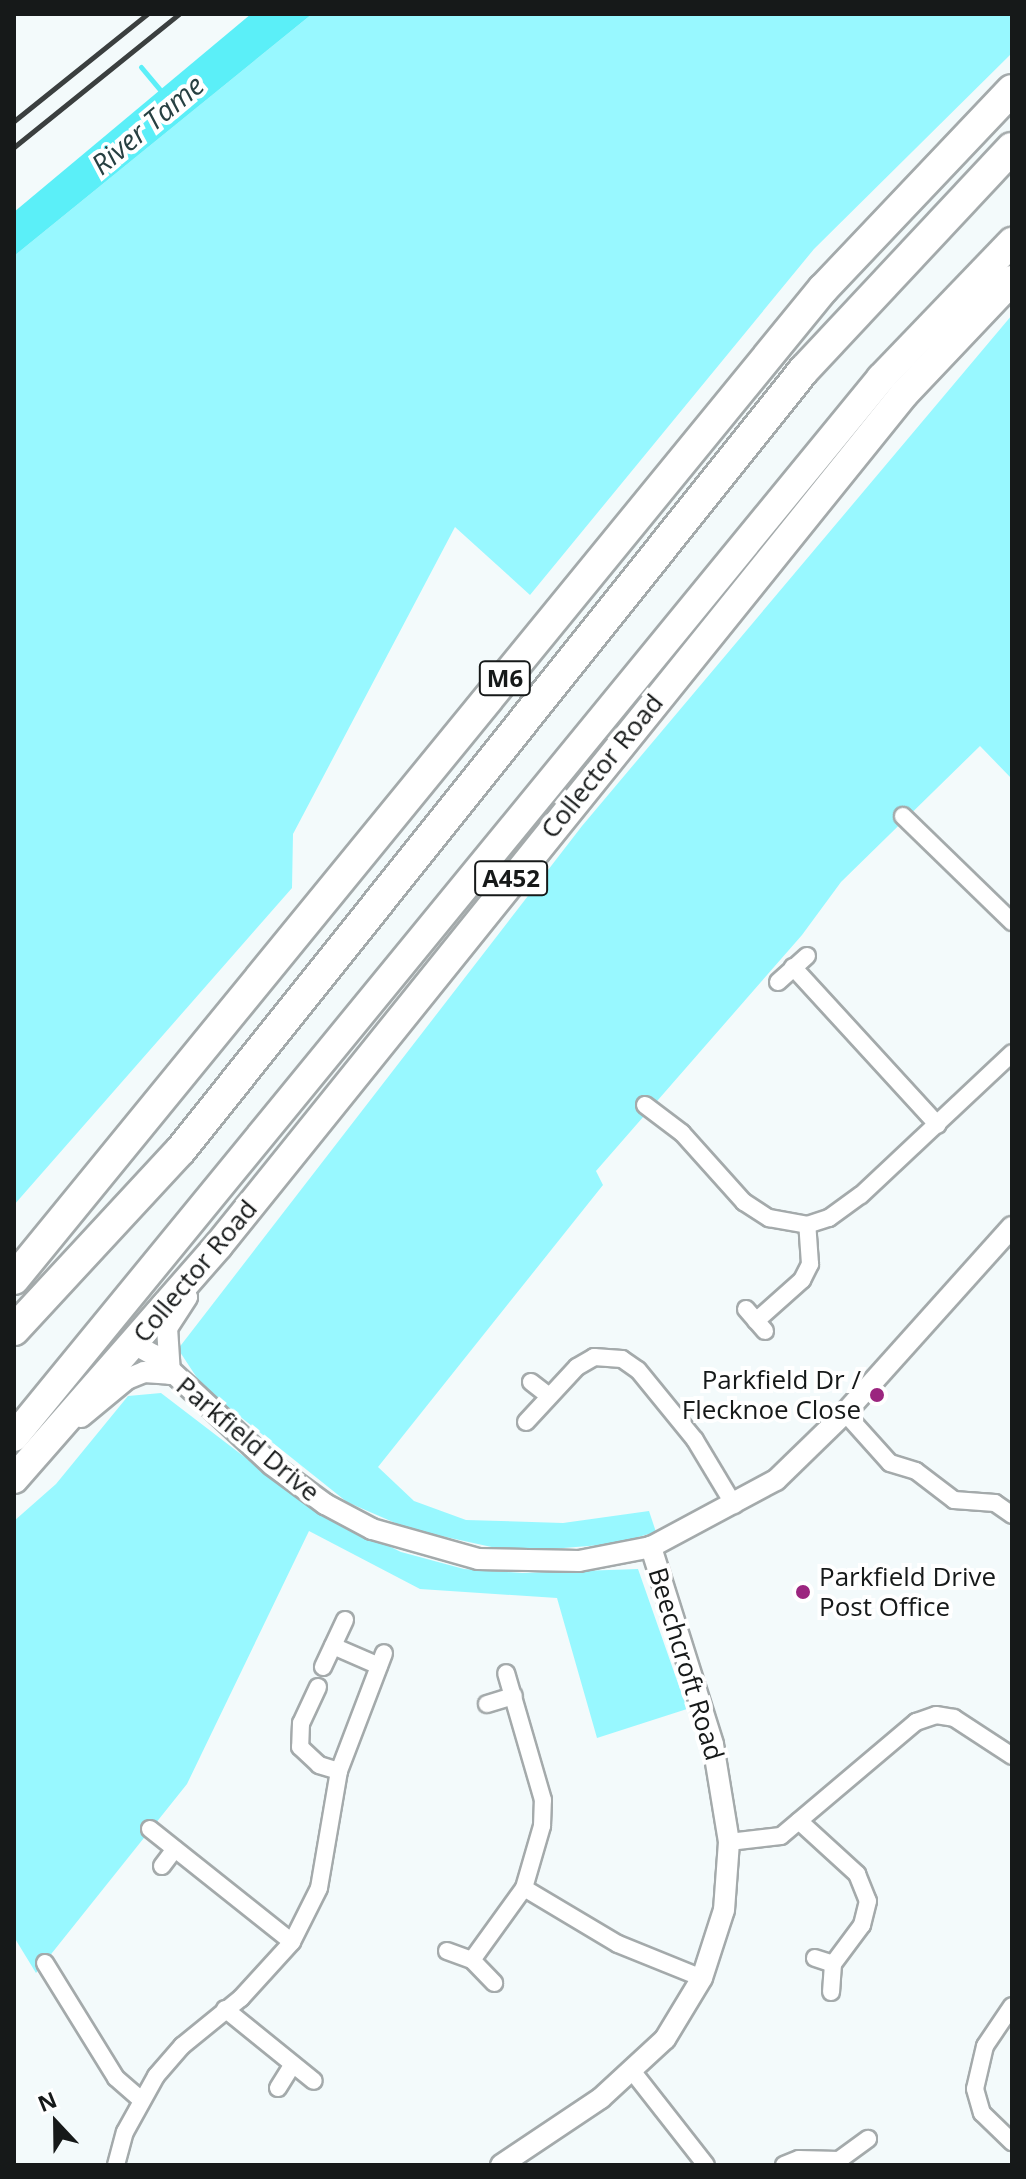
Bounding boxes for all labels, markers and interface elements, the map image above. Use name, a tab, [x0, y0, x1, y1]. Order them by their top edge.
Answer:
water label: River Tame	[84, 67, 210, 181]
road number: M6	[477, 658, 533, 698]
street label: Collector Road	[534, 688, 670, 844]
road number: A452	[473, 858, 549, 898]
street label: Collector Road	[126, 1193, 264, 1349]
place label: Parkfield Dr / Flecknoe Close	[682, 1364, 861, 1426]
street label: Parkfield Drive	[170, 1370, 326, 1508]
marker: Parkfield Dr / Flecknoe Close	[868, 1386, 886, 1404]
place label: Parkfield Drive Post Office	[819, 1561, 996, 1622]
street label: Beechcroft Road	[642, 1564, 730, 1764]
marker: Parkfield Drive Post Office	[794, 1583, 812, 1601]
north arrow	[16, 2083, 96, 2163]
text: N	[33, 2083, 61, 2118]

